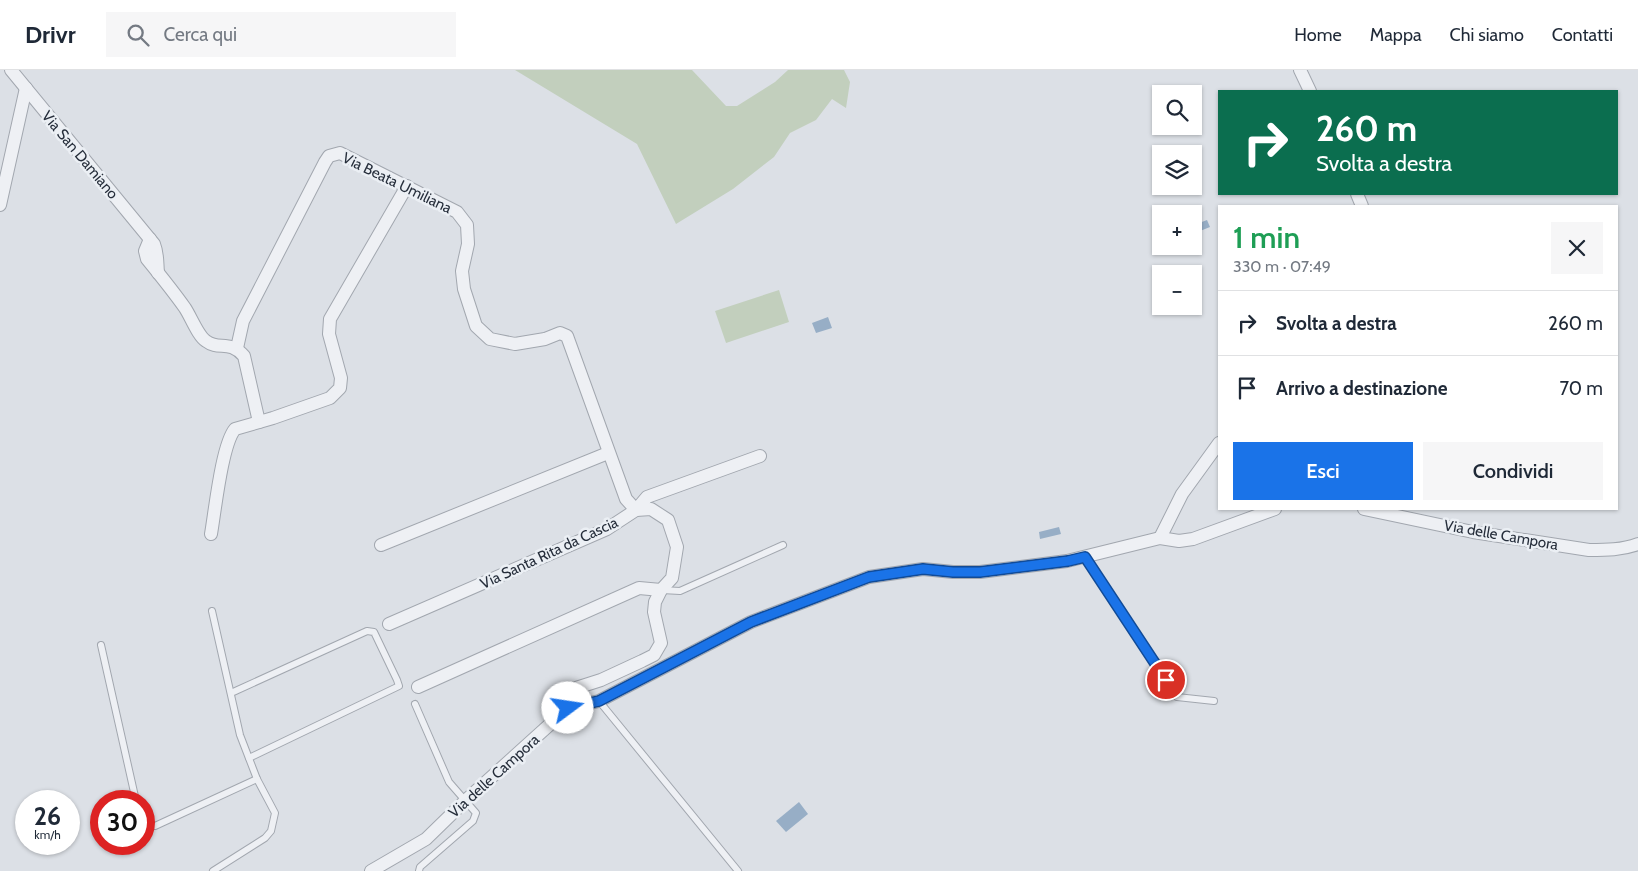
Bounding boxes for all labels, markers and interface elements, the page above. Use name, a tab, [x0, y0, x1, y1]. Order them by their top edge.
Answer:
search box	[106, 12, 456, 57]
text: Drivr	[25, 20, 76, 49]
icon: search	[124, 21, 152, 49]
text: Cerca qui	[164, 23, 237, 46]
text: Home	[1294, 24, 1342, 46]
text: Mappa	[1370, 24, 1422, 46]
text: Chi siamo	[1450, 24, 1524, 46]
text: Contatti	[1552, 24, 1613, 46]
map controls	[1152, 85, 1202, 315]
button: search	[1152, 85, 1202, 135]
street label: Via San Damiano	[38, 107, 122, 203]
text: 260 m	[1316, 107, 1417, 150]
icon: right	[1233, 110, 1298, 175]
button: layers	[1152, 145, 1202, 195]
street label: Via Beata Umiliana	[339, 149, 455, 218]
text: Svolta a destra	[1316, 150, 1452, 177]
button: +	[1152, 205, 1202, 255]
text: 1 min	[1233, 219, 1300, 256]
button: close	[1551, 222, 1603, 274]
text: 330 m · 07:49	[1233, 257, 1331, 276]
button: −	[1152, 265, 1202, 315]
icon: right	[1233, 309, 1261, 337]
text: Svolta a destra	[1276, 312, 1397, 335]
text: 260 m	[1548, 312, 1603, 335]
icon: arrive	[1233, 374, 1261, 402]
text: Arrivo a destinazione	[1276, 377, 1447, 400]
text: 70 m	[1559, 377, 1603, 400]
button: Esci	[1233, 442, 1413, 500]
button: Condividi	[1423, 442, 1603, 500]
street label: Via Santa Rita da Cascia	[477, 513, 621, 593]
street label: Via delle Campora	[1442, 516, 1560, 554]
pin	[1145, 659, 1187, 701]
icon: arrive	[1152, 666, 1180, 694]
position arrow	[541, 681, 593, 733]
street label: Via delle Campora	[445, 730, 544, 821]
speed limit sign: 30	[90, 790, 155, 855]
text: 26	[34, 801, 61, 831]
text: km/h	[34, 827, 61, 842]

